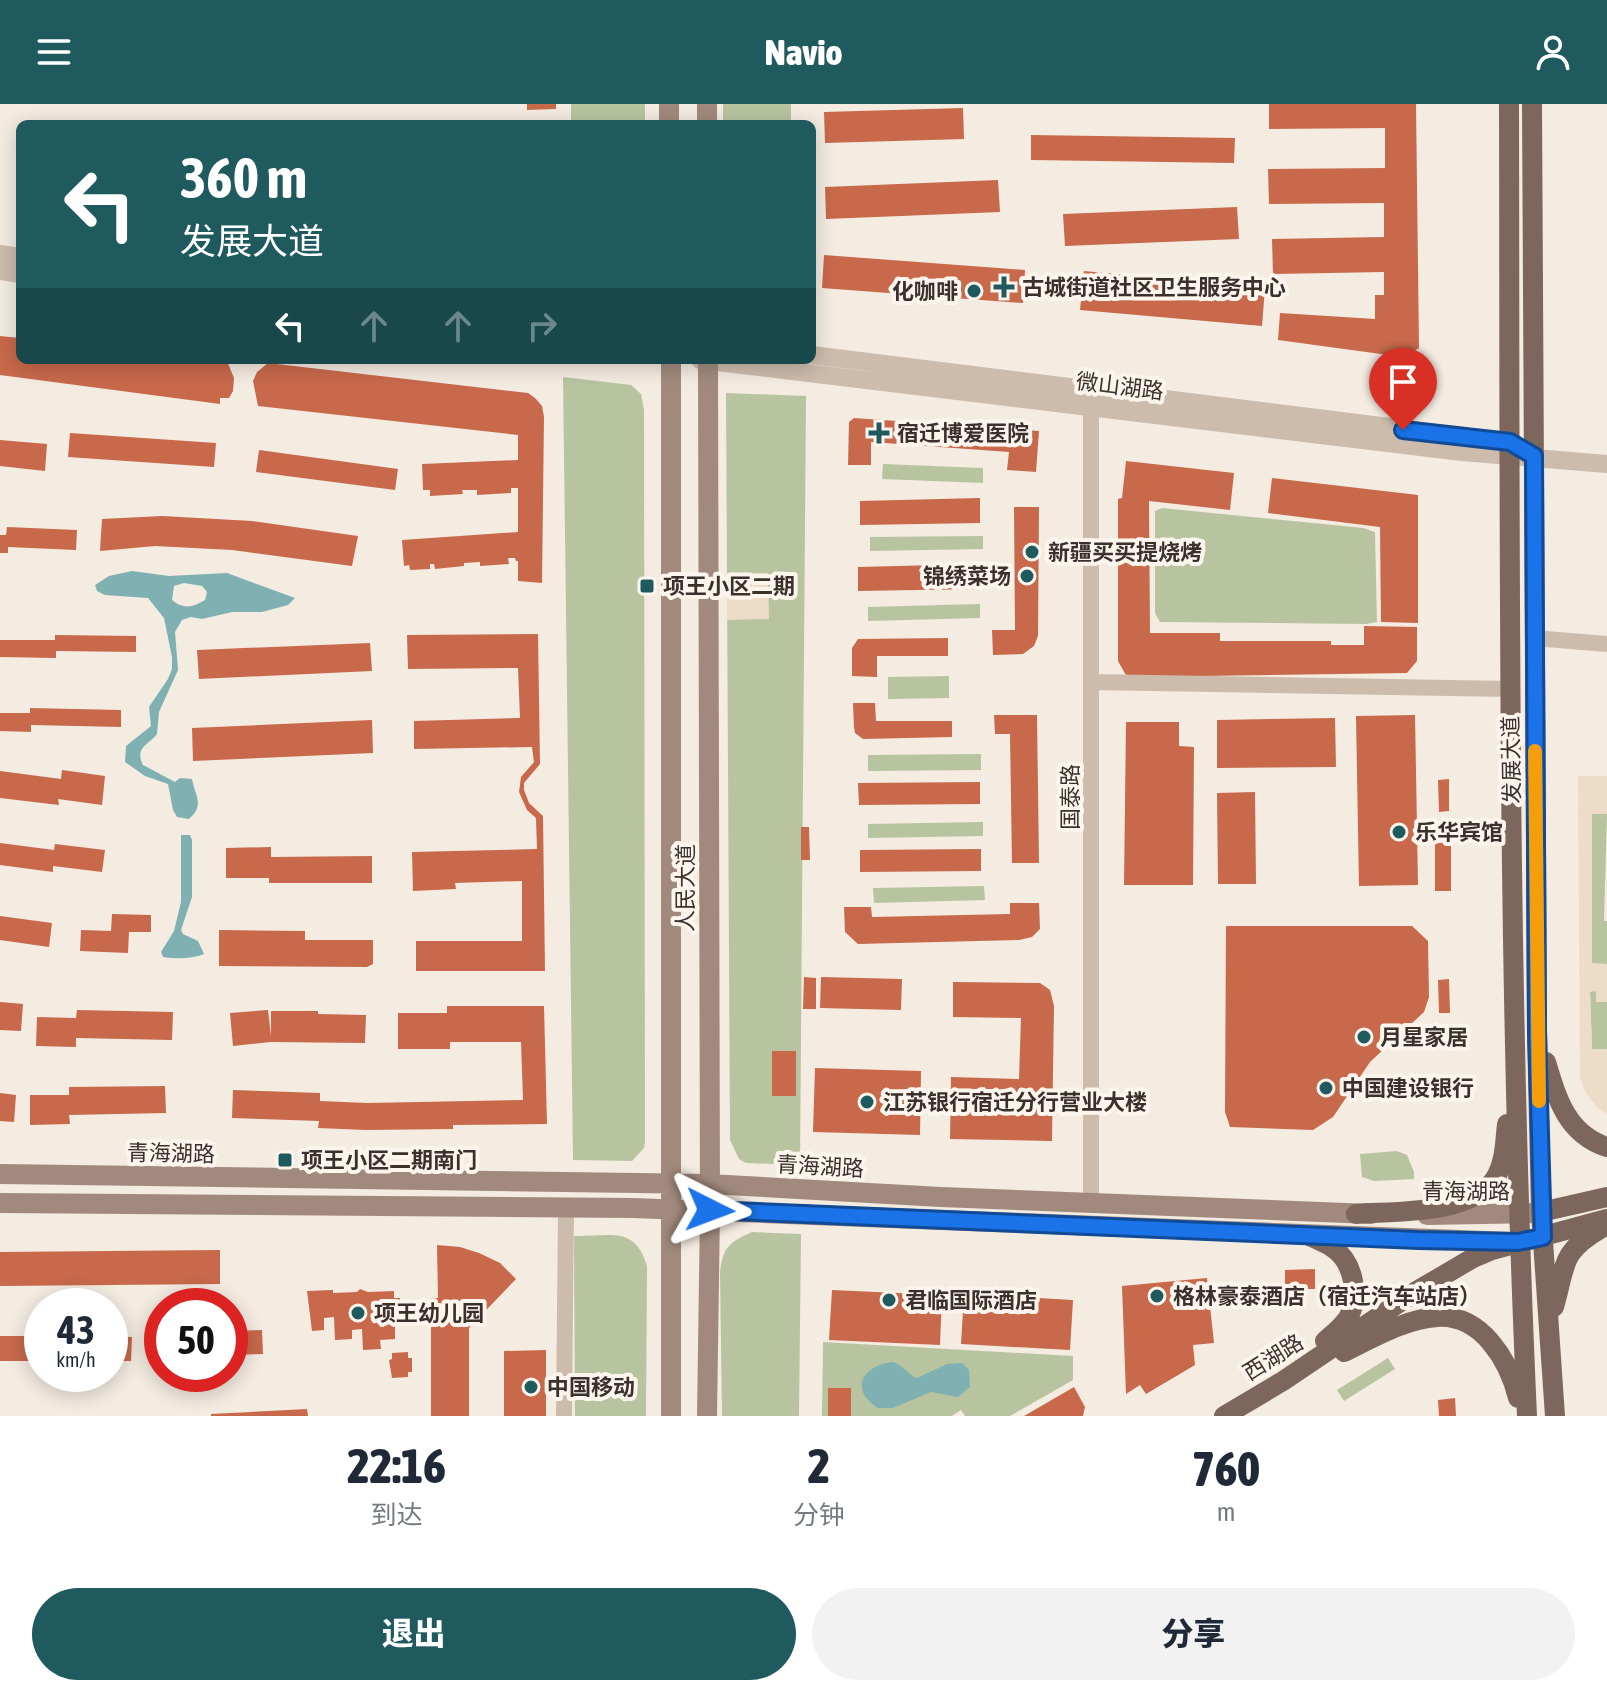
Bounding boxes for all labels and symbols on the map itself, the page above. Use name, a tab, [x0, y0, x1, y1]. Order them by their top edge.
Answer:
place label: 古城街道社区卫生服务中心	[1022, 274, 1286, 300]
marker: 古城街道社区卫生服务中心	[993, 276, 1015, 298]
place label: 化咖啡	[892, 278, 958, 304]
marker: 化咖啡	[965, 282, 983, 300]
pin	[1369, 348, 1437, 430]
street label: 微山湖路	[1075, 368, 1165, 404]
place label: 宿迁博爱医院	[897, 420, 1029, 446]
marker: 宿迁博爱医院	[868, 422, 890, 444]
place label: 新疆买买提烧烤	[1048, 539, 1202, 565]
marker: 新疆买买提烧烤	[1023, 543, 1041, 561]
place label: 锦绣菜场	[923, 563, 1011, 589]
marker: 锦绣菜场	[1018, 567, 1036, 585]
place label: 项王小区二期	[663, 573, 795, 599]
marker: 项王小区二期	[638, 577, 656, 595]
street label: 发展大道	[1497, 716, 1525, 804]
street label: 国泰路	[1057, 764, 1083, 830]
place label: 乐华宾馆	[1415, 819, 1503, 845]
marker: 乐华宾馆	[1390, 823, 1408, 841]
street label: 人民大道	[672, 844, 698, 932]
place label: 月星家居	[1380, 1024, 1468, 1050]
marker: 月星家居	[1355, 1028, 1373, 1046]
place label: 中国建设银行	[1342, 1075, 1474, 1101]
marker: 中国建设银行	[1317, 1079, 1335, 1097]
place label: 江苏银行宿迁分行营业大楼	[883, 1089, 1147, 1115]
marker: 江苏银行宿迁分行营业大楼	[858, 1093, 876, 1111]
street label: 青海湖路	[127, 1139, 215, 1167]
place label: 项王小区二期南门	[301, 1147, 477, 1173]
marker: 项王小区二期南门	[276, 1151, 294, 1169]
street label: 青海湖路	[775, 1151, 865, 1181]
position arrow	[668, 1168, 752, 1252]
street label: 青海湖路	[1422, 1178, 1510, 1204]
place label: 格林豪泰酒店（宿迁汽车站店）	[1173, 1283, 1481, 1309]
place label: 君临国际酒店	[905, 1287, 1037, 1313]
marker: 格林豪泰酒店（宿迁汽车站店）	[1148, 1287, 1166, 1305]
speed limit sign: 50	[144, 1288, 248, 1392]
marker: 君临国际酒店	[880, 1291, 898, 1309]
place label: 项王幼儿园	[374, 1300, 484, 1326]
marker: 项王幼儿园	[349, 1304, 367, 1322]
street label: 西湖路	[1238, 1328, 1308, 1386]
place label: 中国移动	[547, 1374, 635, 1400]
marker: 中国移动	[522, 1378, 540, 1396]

